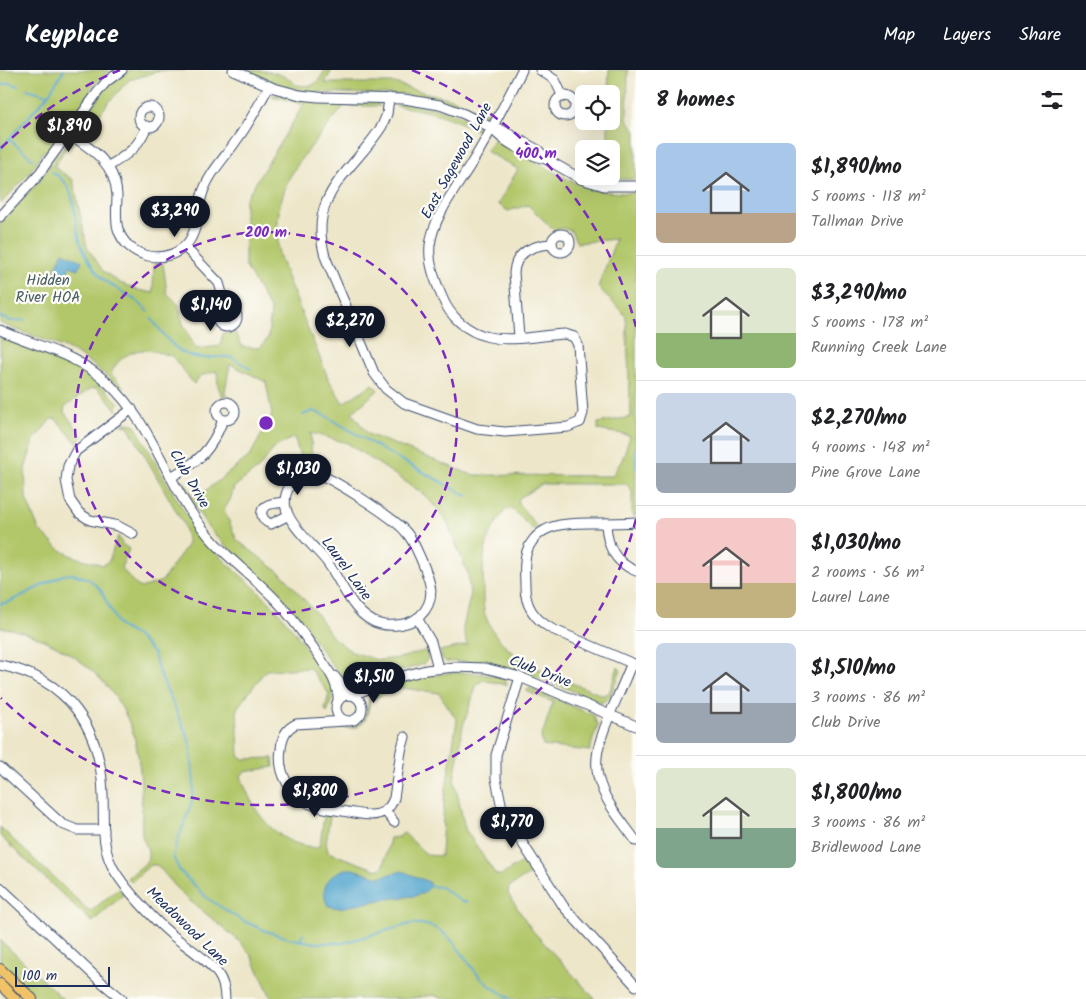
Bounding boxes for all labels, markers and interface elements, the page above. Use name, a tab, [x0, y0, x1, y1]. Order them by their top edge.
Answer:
text: Keyplace	[25, 16, 119, 55]
text: Map	[884, 21, 915, 50]
text: Layers	[943, 21, 991, 50]
text: Share	[1019, 21, 1061, 50]
text: 8 homes	[656, 84, 735, 117]
map controls	[575, 85, 620, 185]
button: locate	[575, 85, 620, 130]
icon: filters	[1038, 86, 1066, 114]
street label: East Sagewood Lane	[415, 98, 499, 224]
pin: $1,890	[28, 111, 110, 153]
text: $1,890	[47, 114, 91, 139]
button: layers	[575, 140, 620, 185]
text: 400 m	[515, 142, 557, 166]
text: $1,890/mo	[811, 151, 902, 184]
icon: home	[696, 163, 756, 223]
text: 5 rooms · 118 m²	[811, 184, 926, 209]
pin: $3,290	[134, 196, 216, 238]
text: $3,290	[151, 199, 199, 224]
text: Tallman Drive	[811, 209, 903, 234]
text: 200 m	[245, 221, 287, 245]
park label: Hidden River HOA	[16, 269, 80, 310]
text: $3,290/mo	[811, 277, 907, 310]
icon: home	[696, 288, 756, 348]
pin: $1,140	[170, 290, 252, 332]
text: $1,140	[191, 293, 231, 318]
pin: $2,270	[309, 306, 391, 348]
text: $2,270	[326, 309, 374, 334]
text: 5 rooms · 178 m²	[811, 310, 928, 335]
text: Running Creek Lane	[811, 335, 947, 360]
text: $2,270/mo	[811, 402, 907, 435]
icon: home	[696, 413, 756, 473]
centre of rings	[257, 414, 275, 432]
text: 4 rooms · 148 m²	[811, 435, 930, 460]
street label: Club Drive	[162, 445, 216, 513]
pin: $1,030	[257, 454, 339, 496]
text: $1,030	[276, 457, 320, 482]
text: Pine Grove Lane	[811, 460, 920, 485]
text: $1,030/mo	[811, 527, 901, 560]
street label: Laurel Lane	[315, 532, 378, 606]
icon: home	[696, 538, 756, 598]
text: 2 rooms · 56 m²	[811, 560, 924, 585]
text: Laurel Lane	[811, 585, 890, 610]
street label: Club Drive	[505, 649, 575, 695]
text: $1,510/mo	[811, 652, 896, 685]
pin: $1,510	[333, 662, 415, 704]
icon: home	[696, 663, 756, 723]
text: $1,510	[354, 665, 394, 690]
text: 3 rooms · 86 m²	[811, 685, 925, 710]
text: Club Drive	[811, 710, 880, 735]
pin: $1,800	[274, 776, 356, 818]
text: $1,800/mo	[811, 777, 902, 810]
text: $1,800	[293, 779, 337, 804]
icon: home	[696, 788, 756, 848]
pin: $1,770	[471, 806, 553, 849]
text: $1,770	[491, 810, 533, 835]
text: 3 rooms · 86 m²	[811, 810, 925, 835]
text: Bridlewood Lane	[811, 835, 921, 860]
street label: Meadowood Lane	[140, 881, 234, 973]
scale bar	[15, 964, 110, 987]
text: 100 m	[22, 965, 57, 987]

